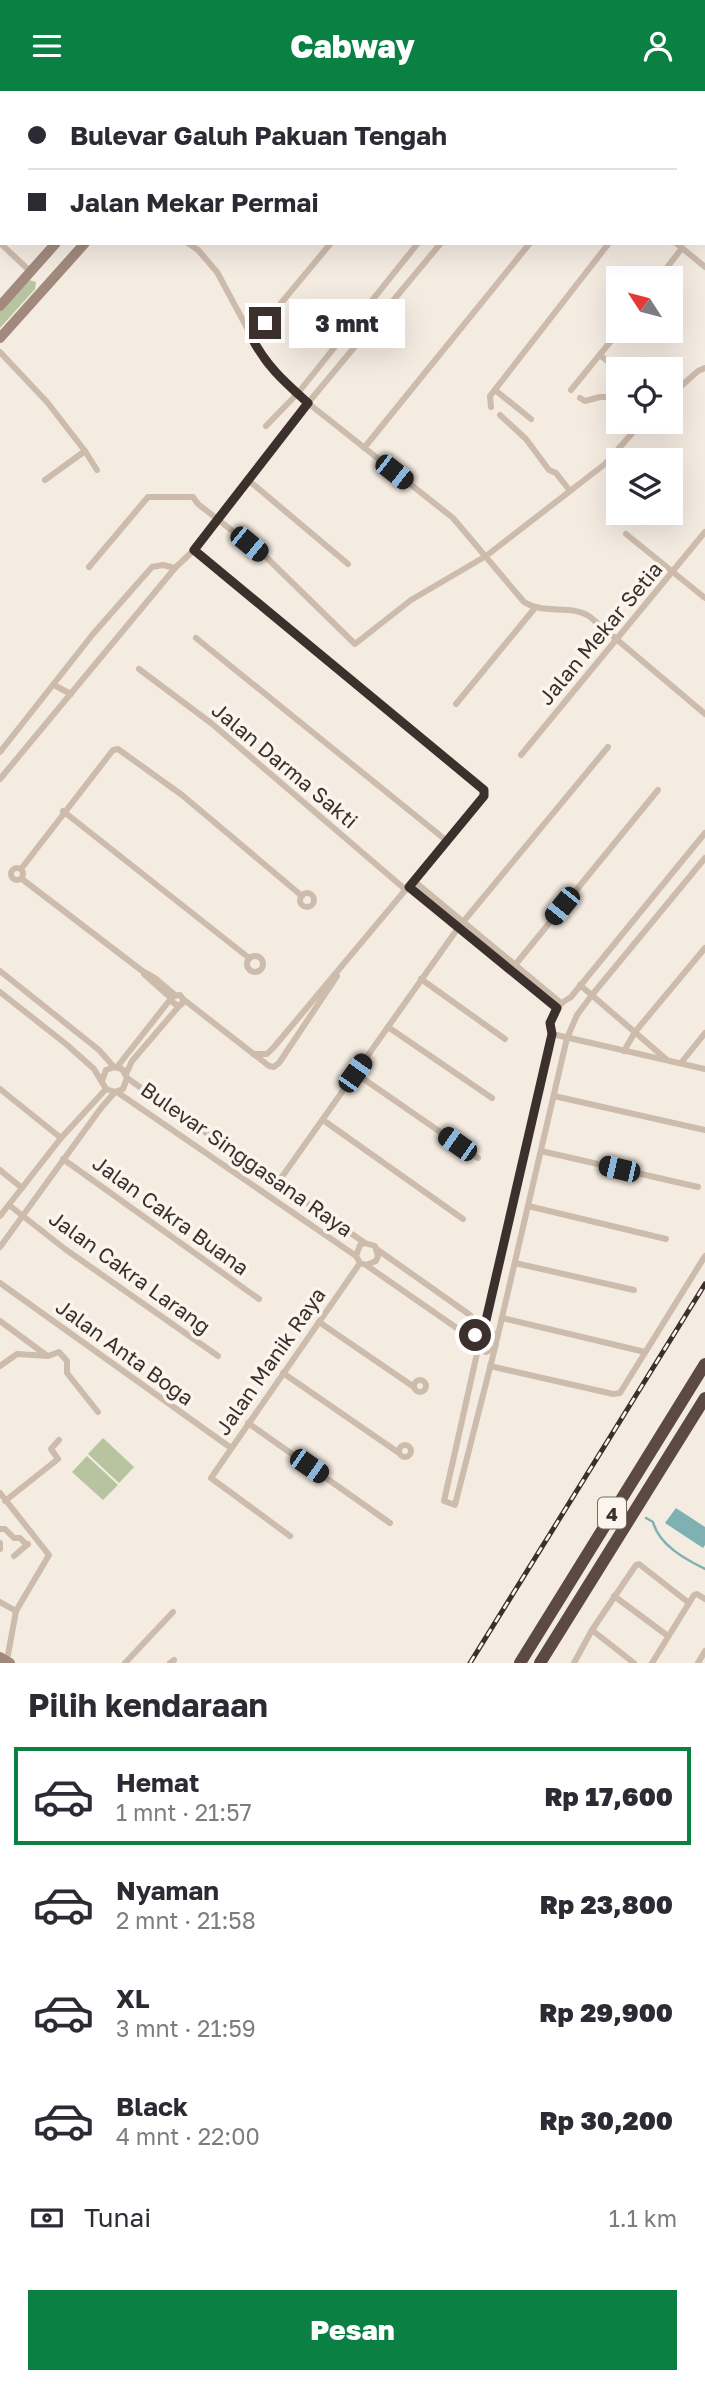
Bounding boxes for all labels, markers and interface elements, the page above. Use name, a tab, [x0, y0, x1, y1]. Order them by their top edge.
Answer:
icon: menu	[28, 27, 66, 65]
text: Cabway	[290, 27, 415, 65]
icon: person	[639, 27, 677, 65]
text: Bulevar Galuh Pakuan Tengah	[70, 120, 447, 151]
text: Jalan Mekar Permai	[70, 187, 319, 218]
north arrow	[606, 266, 682, 343]
map controls	[606, 266, 683, 525]
callout: 3 mnt	[290, 299, 405, 347]
route end	[249, 307, 281, 339]
text: 3 mnt	[315, 309, 379, 337]
button: locate	[606, 357, 683, 434]
button: layers	[606, 448, 683, 525]
car	[371, 451, 418, 493]
car	[227, 523, 272, 565]
street label: Jalan Mekar Setia	[533, 556, 667, 710]
street label: Jalan Darma Sakti	[207, 696, 363, 834]
car	[541, 883, 584, 929]
car	[335, 1050, 376, 1096]
street label: Bulevar Singgasana Raya	[136, 1076, 358, 1242]
car	[434, 1123, 481, 1165]
street label: Jalan Cakra Buana	[88, 1150, 254, 1280]
car	[597, 1154, 642, 1184]
street label: Jalan Cakra Larang	[44, 1205, 216, 1339]
street label: Jalan Manik Raya	[209, 1282, 331, 1440]
street label: Jalan Anta Boga	[51, 1293, 199, 1411]
route start	[459, 1319, 491, 1351]
car	[286, 1445, 333, 1487]
road number: 4	[598, 1497, 626, 1529]
text: Pilih kendaraan	[28, 1686, 268, 1724]
icon: car	[32, 1765, 95, 1828]
text: Hemat	[116, 1767, 199, 1798]
text: Rp 17,600	[544, 1781, 673, 1812]
text: 1 mnt · 21:57	[116, 1798, 252, 1826]
icon: car	[32, 1873, 95, 1936]
text: Nyaman	[116, 1875, 219, 1906]
text: Rp 23,800	[540, 1889, 673, 1920]
text: 2 mnt · 21:58	[116, 1906, 256, 1934]
icon: car	[32, 1981, 95, 2044]
text: XL	[116, 1983, 150, 2014]
text: Rp 29,900	[539, 1997, 673, 2028]
text: 3 mnt · 21:59	[116, 2014, 256, 2042]
icon: car	[32, 2089, 95, 2152]
text: Black	[116, 2091, 188, 2122]
text: Rp 30,200	[540, 2105, 673, 2136]
text: 4 mnt · 22:00	[116, 2122, 260, 2150]
icon: cash	[28, 2199, 66, 2237]
text: Tunai	[84, 2202, 151, 2233]
text: 1.1 km	[609, 2204, 677, 2232]
button: Pesan	[28, 2290, 677, 2370]

